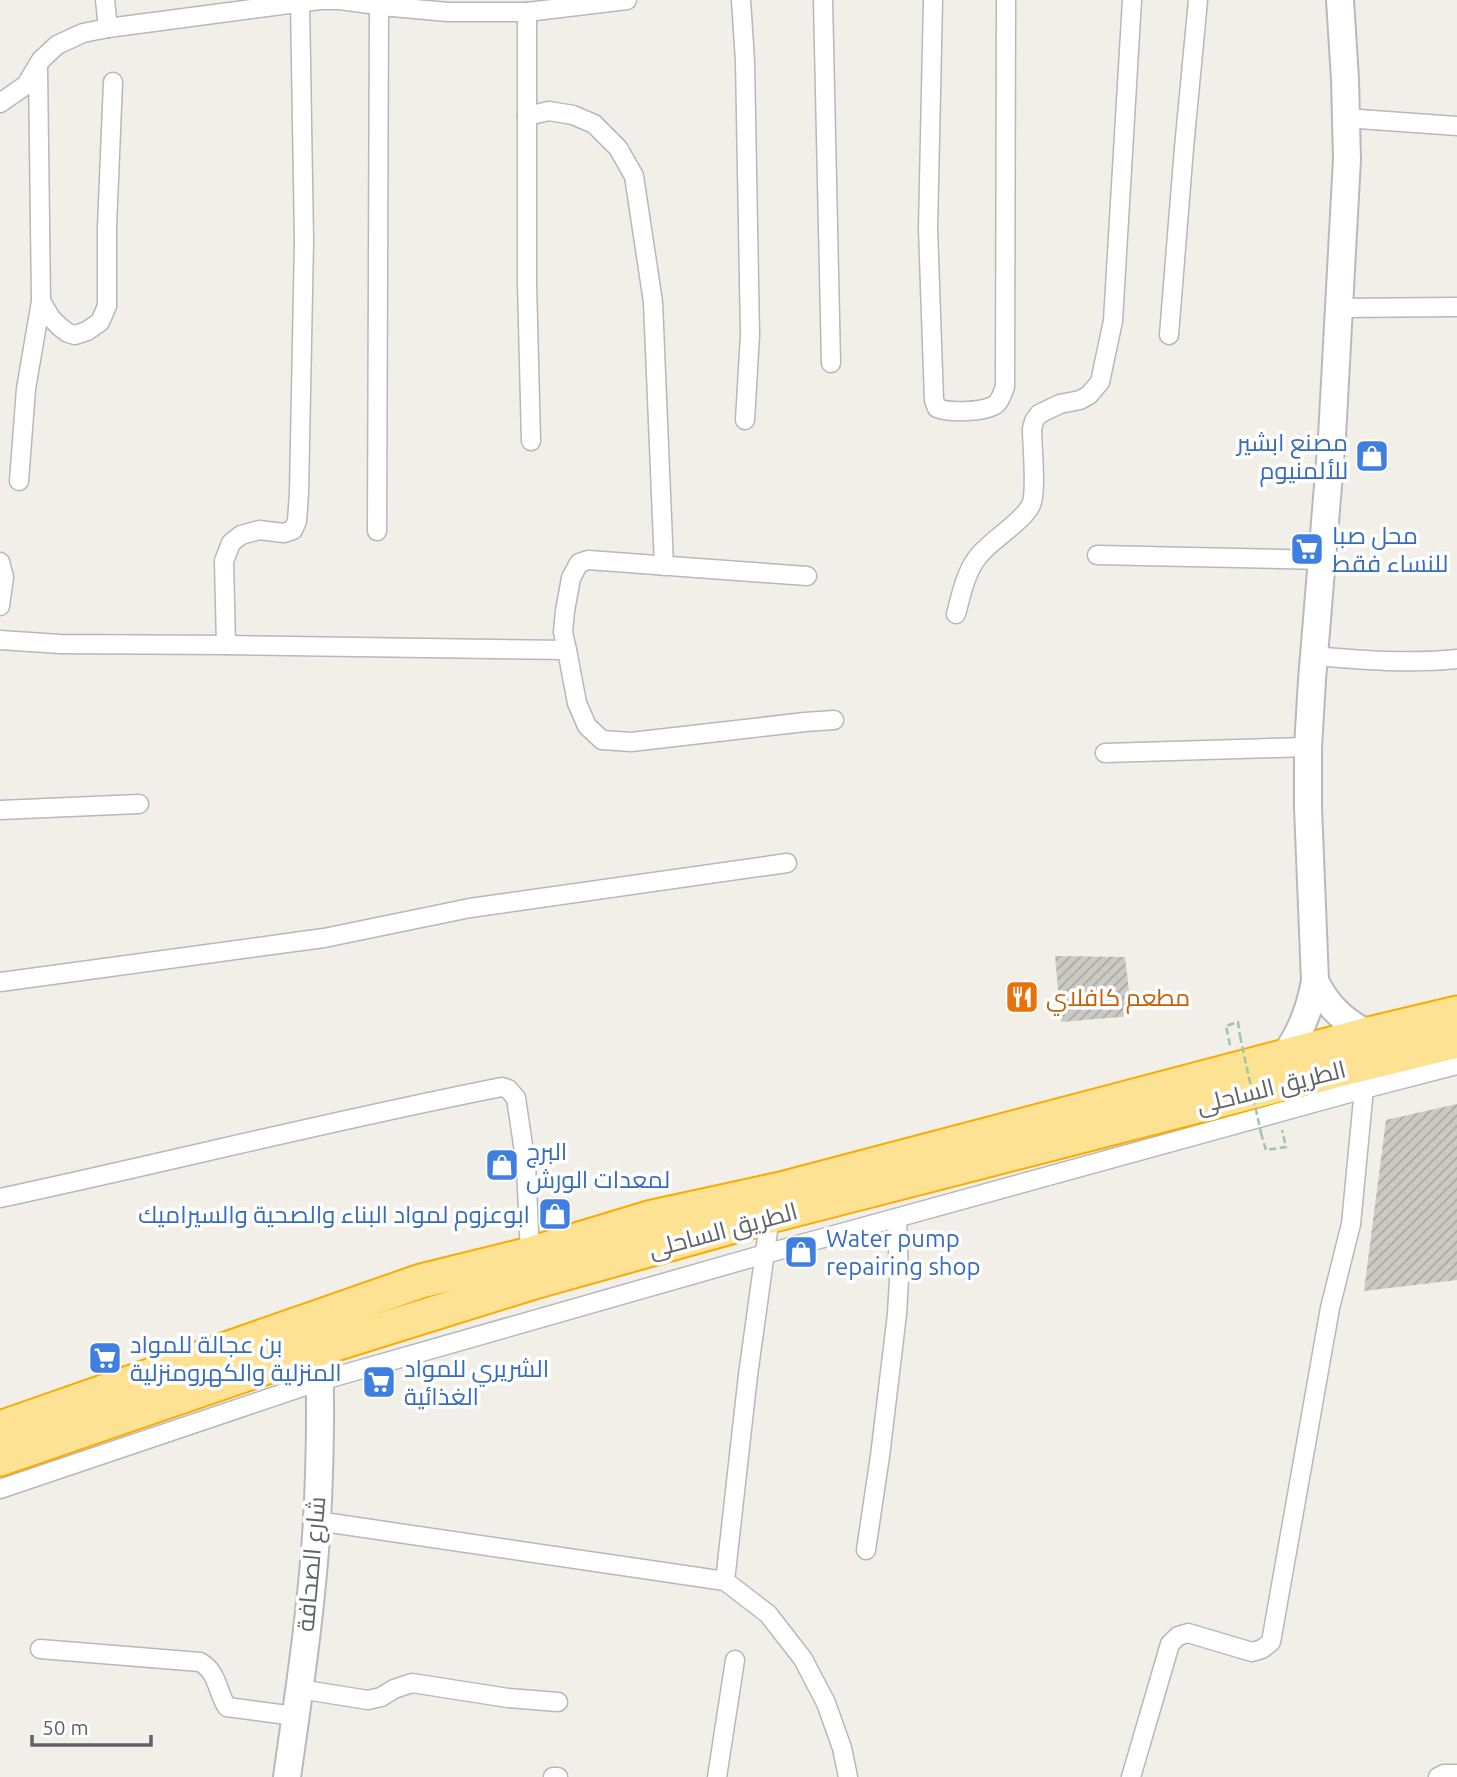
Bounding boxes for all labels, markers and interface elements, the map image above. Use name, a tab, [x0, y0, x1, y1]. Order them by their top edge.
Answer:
place label: مصنع ابشير للألمنيوم	[1235, 429, 1348, 487]
shop icon: مصنع ابشير للألمنيوم	[1353, 437, 1391, 475]
place label: محل صبا للنساء فقط	[1332, 522, 1448, 577]
supermarket icon: محل صبا للنساء فقط	[1288, 530, 1326, 568]
restaurant icon: مطعم كافلاي	[1003, 978, 1041, 1016]
place label: مطعم كافلاي	[1046, 984, 1190, 1016]
street label: الطريق الساحلى	[1194, 1055, 1349, 1121]
place label: البرج لمعدات الورش	[526, 1138, 670, 1194]
shop icon: البرج لمعدات الورش	[483, 1146, 521, 1184]
shop icon: ابوعزوم لمواد البناء والصحية والسيراميك	[536, 1195, 574, 1233]
street label: الطريق الساحلى	[646, 1197, 801, 1265]
place label: ابوعزوم لمواد البناء والصحية والسيراميك	[138, 1201, 530, 1231]
place label: Water pump repairing shop	[826, 1225, 981, 1280]
shop icon: Water pump repairing shop	[782, 1233, 820, 1271]
place label: بن عجالة للمواد المنزلية والكهرومنزلية	[130, 1331, 342, 1387]
supermarket icon: بن عجالة للمواد المنزلية والكهرومنزلية	[86, 1339, 124, 1377]
place label: الشريري للمواد الغذائية	[404, 1355, 549, 1410]
supermarket icon: الشريري للمواد الغذائية	[360, 1363, 398, 1401]
street label: شارع الصحافة	[292, 1495, 333, 1633]
scale bar	[32, 1704, 150, 1748]
text: 50 m	[42, 1715, 89, 1739]

